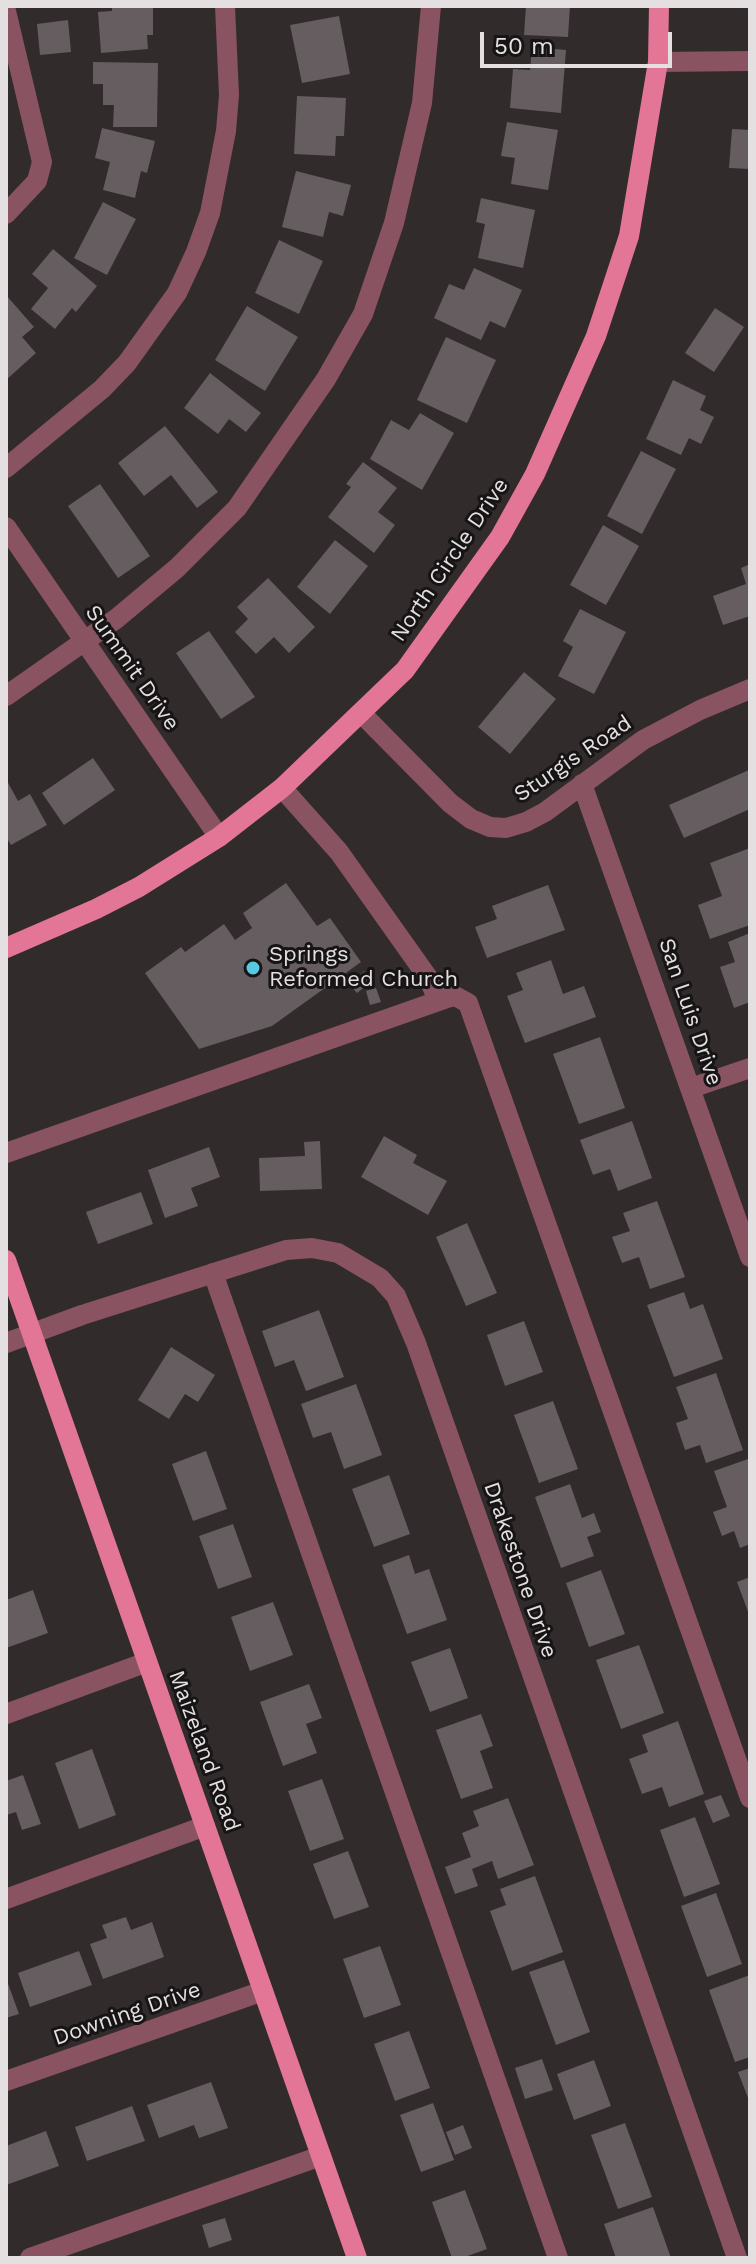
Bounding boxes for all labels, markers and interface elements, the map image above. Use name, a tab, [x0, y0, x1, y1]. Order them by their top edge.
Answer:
scale bar	[484, 16, 676, 66]
text: 50 m	[494, 32, 554, 60]
street label: North Circle Drive	[386, 473, 514, 647]
street label: Summit Drive	[79, 600, 185, 736]
street label: Sturgis Road	[509, 710, 637, 808]
street label: San Luis Drive	[653, 935, 727, 1089]
place label: Springs Reformed Church	[269, 942, 458, 994]
marker: Springs Reformed Church	[244, 959, 262, 977]
street label: Drakestone Drive	[478, 1479, 562, 1661]
street label: Maizeland Road	[163, 1667, 245, 1835]
street label: Downing Drive	[50, 1976, 204, 2052]

